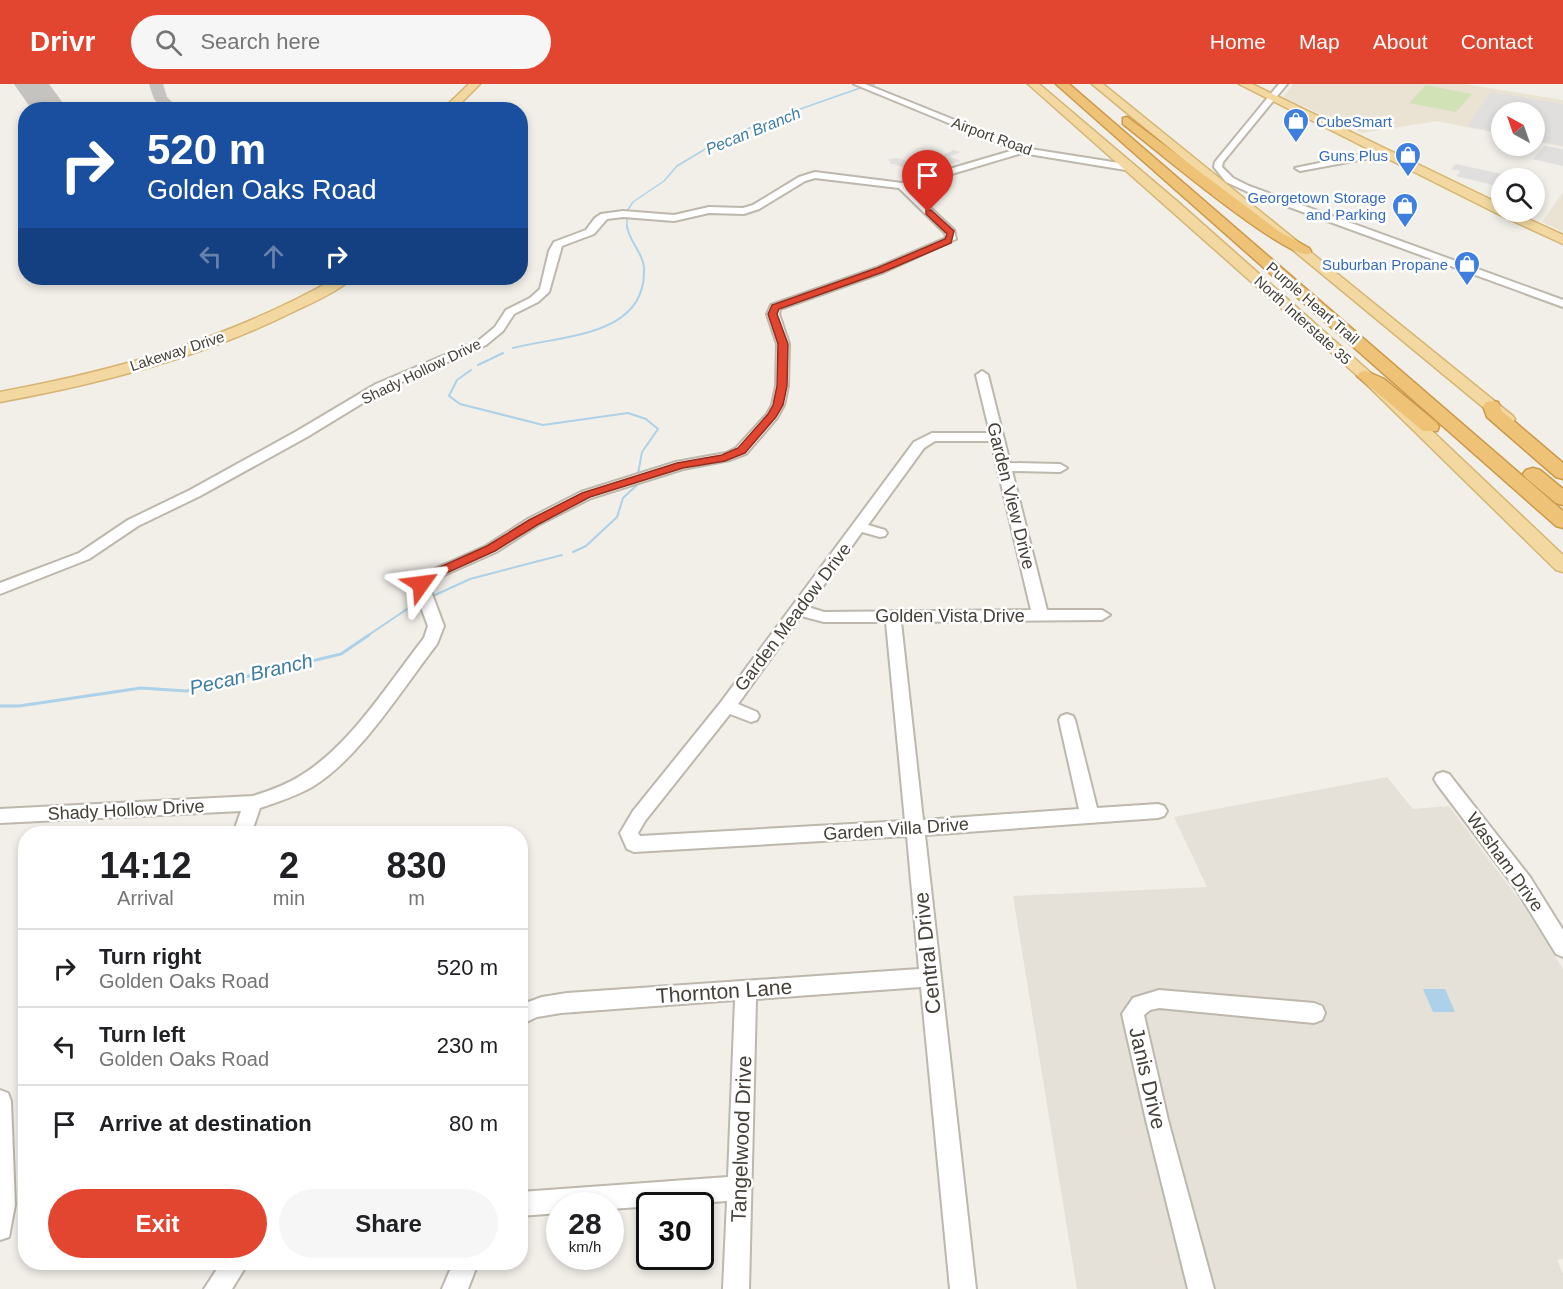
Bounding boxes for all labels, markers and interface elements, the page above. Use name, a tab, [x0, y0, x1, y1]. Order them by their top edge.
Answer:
search box	[131, 15, 551, 69]
text: Drivr	[30, 26, 95, 57]
icon: search	[152, 26, 185, 59]
text: Search here	[200, 29, 320, 54]
text: Home	[1210, 30, 1266, 53]
text: Map	[1299, 30, 1340, 53]
text: About	[1373, 30, 1428, 53]
text: Contact	[1461, 30, 1533, 53]
north arrow	[1491, 102, 1545, 156]
map controls	[1491, 102, 1545, 222]
water label: Pecan Branch	[703, 104, 803, 158]
shop icon: CubeSmart	[1281, 106, 1311, 144]
place label: CubeSmart	[1316, 113, 1393, 130]
street label: Airport Road	[950, 114, 1034, 158]
icon: right	[48, 126, 126, 204]
text: 520 m	[147, 126, 266, 173]
shop icon: Guns Plus	[1393, 140, 1423, 178]
place label: Guns Plus	[1319, 147, 1388, 164]
pin	[902, 150, 953, 212]
icon: arrive	[911, 159, 944, 192]
button: search	[1491, 168, 1545, 222]
text: Golden Oaks Road	[147, 175, 377, 205]
place label: Georgetown Storage and Parking	[1248, 189, 1386, 223]
shop icon: Georgetown Storage and Parking	[1390, 191, 1420, 229]
icon: left	[194, 240, 227, 273]
icon: ahead	[257, 240, 290, 273]
icon: right	[320, 240, 353, 273]
shop icon: Suburban Propane	[1452, 249, 1482, 287]
place label: Suburban Propane	[1322, 256, 1448, 273]
street label: Purple Heart Trail	[1263, 258, 1363, 348]
street label: North Interstate 35	[1251, 272, 1355, 368]
street label: Lakeway Drive	[128, 328, 226, 374]
street label: Shady Hollow Drive	[358, 335, 484, 407]
street label: Garden View Drive	[983, 420, 1039, 572]
street label: Garden Meadow Drive	[731, 539, 855, 695]
position arrow	[389, 552, 453, 616]
street label: Golden Vista Drive	[875, 606, 1025, 626]
water label: Pecan Branch	[187, 649, 315, 699]
street label: Shady Hollow Drive	[47, 796, 205, 824]
street label: Washam Drive	[1462, 809, 1548, 915]
street label: Garden Villa Drive	[823, 814, 969, 844]
text: 14:12	[99, 845, 191, 886]
text: 2	[279, 845, 299, 886]
text: 830	[386, 845, 447, 886]
text: Arrival	[117, 887, 174, 909]
text: min	[273, 887, 305, 909]
text: m	[408, 887, 425, 909]
street label: Central Drive	[909, 891, 945, 1015]
text: Turn right	[99, 944, 201, 969]
icon: right	[48, 952, 81, 985]
text: 520 m	[437, 955, 498, 980]
text: Golden Oaks Road	[99, 970, 269, 992]
street label: Thornton Lane	[655, 975, 793, 1007]
text: Turn left	[99, 1022, 185, 1047]
street label: Janis Drive	[1125, 1025, 1171, 1131]
icon: left	[48, 1030, 81, 1063]
text: 230 m	[437, 1033, 498, 1058]
text: Golden Oaks Road	[99, 1048, 269, 1070]
street label: Tangelwood Drive	[727, 1055, 755, 1223]
icon: arrive	[48, 1108, 81, 1141]
text: Arrive at destination	[99, 1111, 312, 1136]
text: 80 m	[449, 1111, 498, 1136]
button: Exit	[48, 1189, 267, 1258]
button: Share	[279, 1189, 498, 1258]
speed limit sign: 30	[636, 1192, 714, 1270]
text: 28	[568, 1207, 602, 1240]
text: km/h	[569, 1238, 601, 1255]

